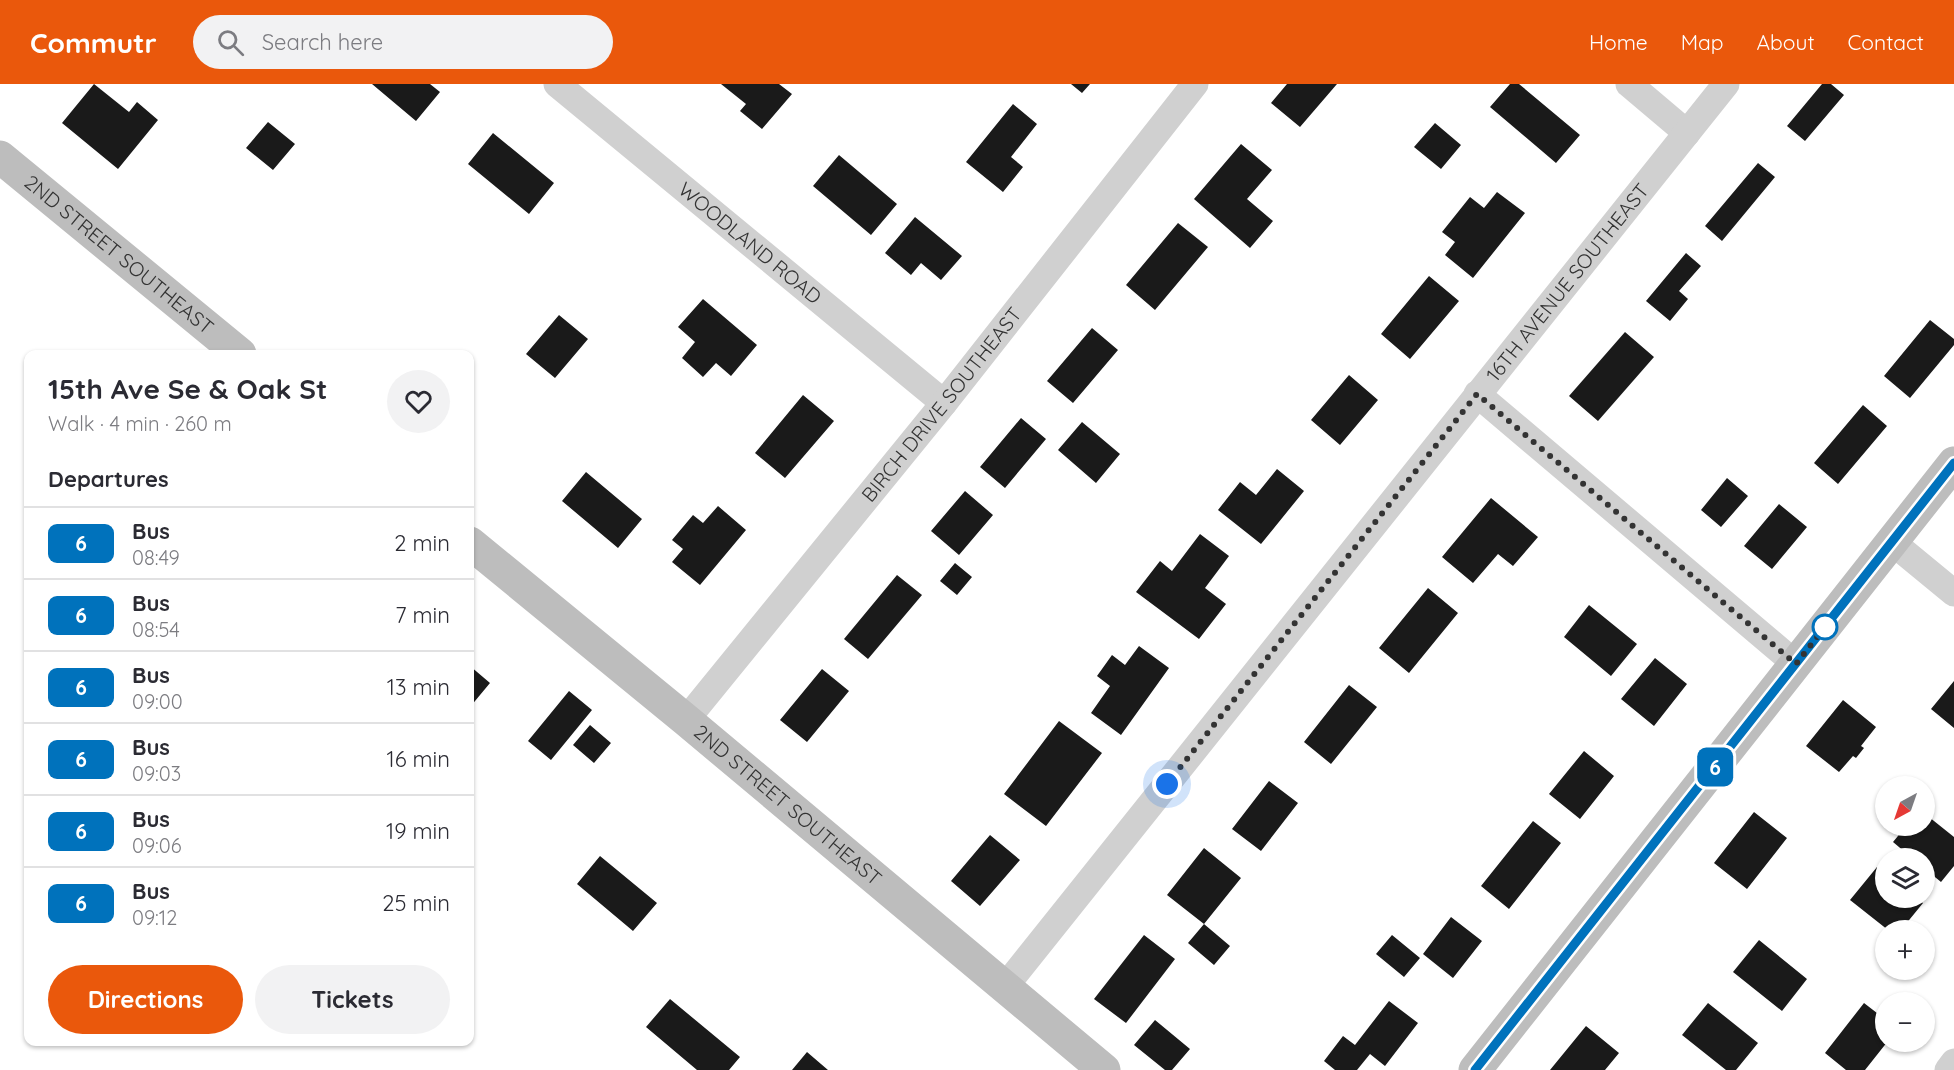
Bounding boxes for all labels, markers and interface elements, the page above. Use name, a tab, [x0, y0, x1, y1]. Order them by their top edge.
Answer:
search box	[193, 15, 613, 69]
text: Commutr	[30, 25, 157, 60]
icon: search	[214, 26, 247, 59]
text: Search here	[262, 28, 383, 56]
text: Home	[1589, 29, 1648, 55]
text: Map	[1681, 29, 1724, 55]
text: About	[1757, 29, 1815, 55]
text: Contact	[1848, 29, 1924, 55]
street label: 2ND STREET SOUTHEAST	[20, 169, 219, 339]
street label: WOODLAND ROAD	[674, 176, 827, 309]
street label: 16TH AVENUE SOUTHEAST	[1480, 178, 1654, 386]
street label: BIRCH DRIVE SOUTHEAST	[856, 302, 1027, 507]
button: heart	[387, 370, 450, 433]
text: 15th Ave Se & Oak St	[48, 371, 327, 406]
text: Walk · 4 min · 260 m	[48, 411, 232, 436]
text: Departures	[48, 465, 169, 493]
text: Bus	[132, 517, 170, 545]
text: 2 min	[394, 529, 450, 557]
text: 6	[75, 530, 87, 556]
text: 08:49	[132, 545, 180, 570]
text: Bus	[132, 589, 170, 617]
text: 7 min	[395, 601, 450, 629]
text: 6	[75, 602, 87, 628]
unlabelled marker	[1812, 614, 1838, 640]
text: 08:54	[132, 617, 180, 642]
text: Bus	[132, 661, 170, 689]
text: 13 min	[387, 673, 450, 701]
text: 6	[75, 674, 87, 700]
text: 09:00	[132, 689, 183, 714]
street label: 2ND STREET SOUTHEAST	[689, 719, 887, 891]
text: Bus	[132, 733, 170, 761]
text: 16 min	[387, 745, 450, 773]
text: 6	[75, 746, 87, 772]
line badge: 6	[1696, 748, 1734, 786]
text: 6	[1709, 754, 1721, 780]
text: 09:03	[132, 761, 181, 786]
your location	[1152, 769, 1182, 799]
north arrow	[1875, 776, 1935, 836]
map controls	[1875, 776, 1935, 1052]
text: Bus	[132, 805, 170, 833]
text: 19 min	[386, 817, 450, 845]
text: 6	[75, 818, 87, 844]
text: 09:06	[132, 833, 181, 858]
button: layers	[1875, 848, 1935, 908]
text: Bus	[132, 877, 170, 905]
text: 25 min	[382, 889, 450, 917]
text: 6	[75, 890, 87, 916]
text: 09:12	[132, 905, 177, 930]
button: +	[1875, 920, 1935, 980]
button: Directions	[48, 965, 243, 1034]
button: Tickets	[255, 965, 450, 1034]
button: −	[1875, 992, 1935, 1052]

